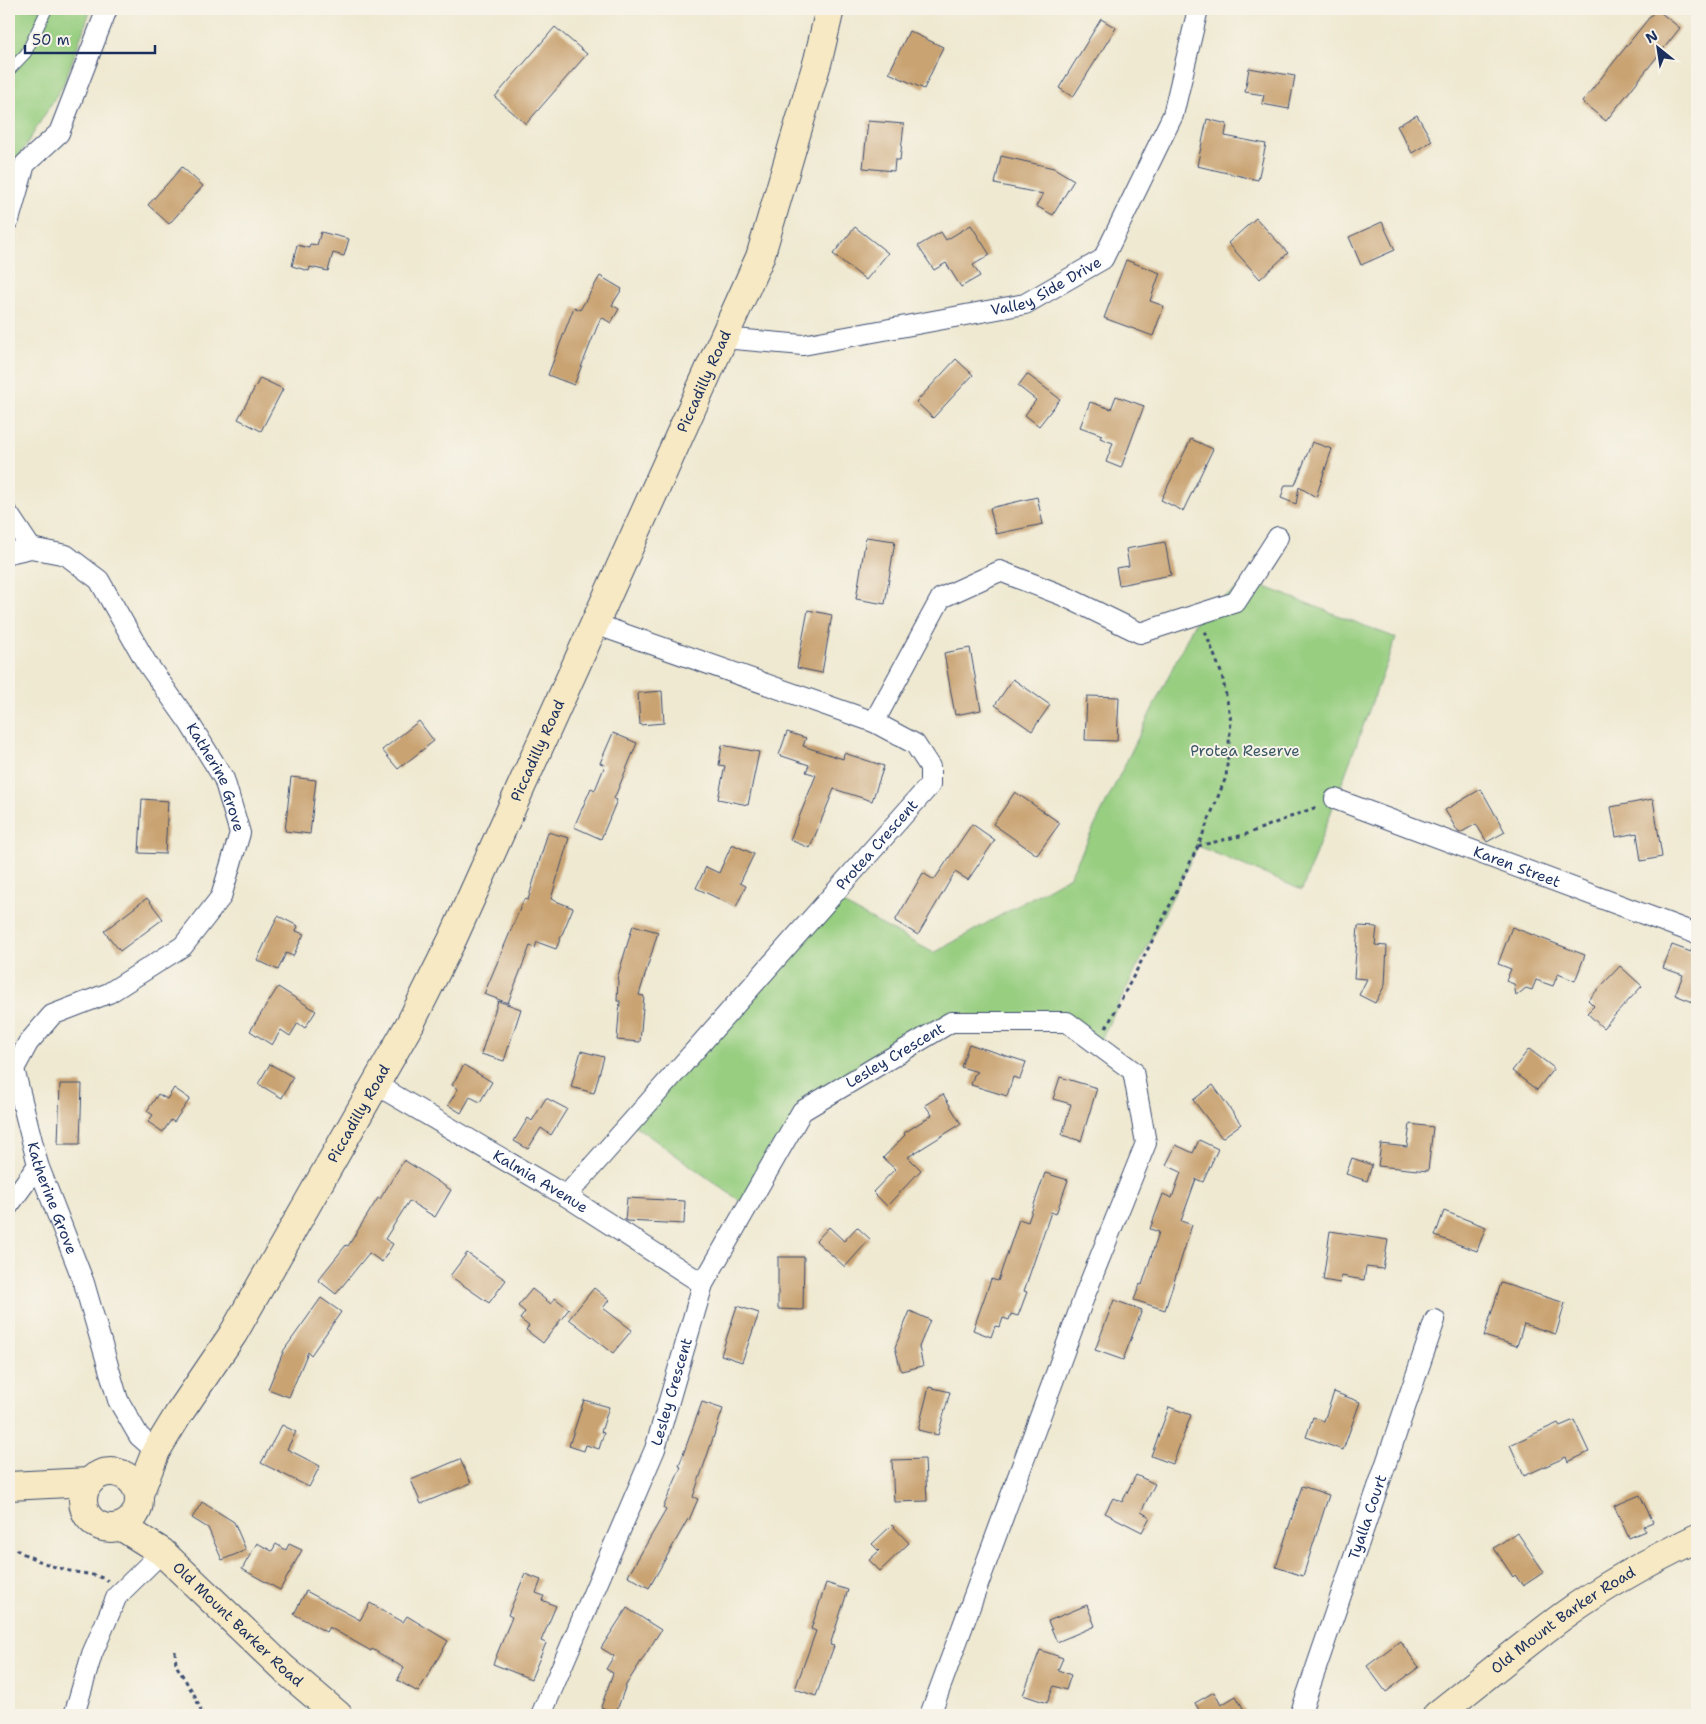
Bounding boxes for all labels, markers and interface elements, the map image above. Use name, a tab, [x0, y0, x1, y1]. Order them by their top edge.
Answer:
scale bar	[25, 22, 155, 54]
north arrow	[1634, 22, 1684, 72]
text: N	[1642, 26, 1661, 47]
text: 50 m	[32, 30, 70, 50]
street label: Valley Side Drive	[989, 252, 1105, 320]
street label: Piccadilly Road	[672, 327, 736, 436]
street label: Piccadilly Road	[506, 696, 569, 805]
street label: Katherine Grove	[182, 719, 249, 834]
park label: Protea Reserve	[1190, 741, 1300, 761]
street label: Protea Crescent	[832, 795, 922, 894]
street label: Karen Street	[1470, 841, 1563, 892]
street label: Lesley Crescent	[842, 1018, 948, 1093]
street label: Piccadilly Road	[323, 1060, 395, 1166]
street label: Katherine Grove	[23, 1140, 82, 1257]
street label: Kalmia Avenue	[489, 1145, 592, 1218]
street label: Lesley Crescent	[646, 1335, 697, 1448]
street label: Tyalla Court	[1344, 1472, 1391, 1562]
street label: Old Mount Barker Road	[168, 1557, 308, 1691]
street label: Old Mount Barker Road	[1487, 1562, 1639, 1678]

